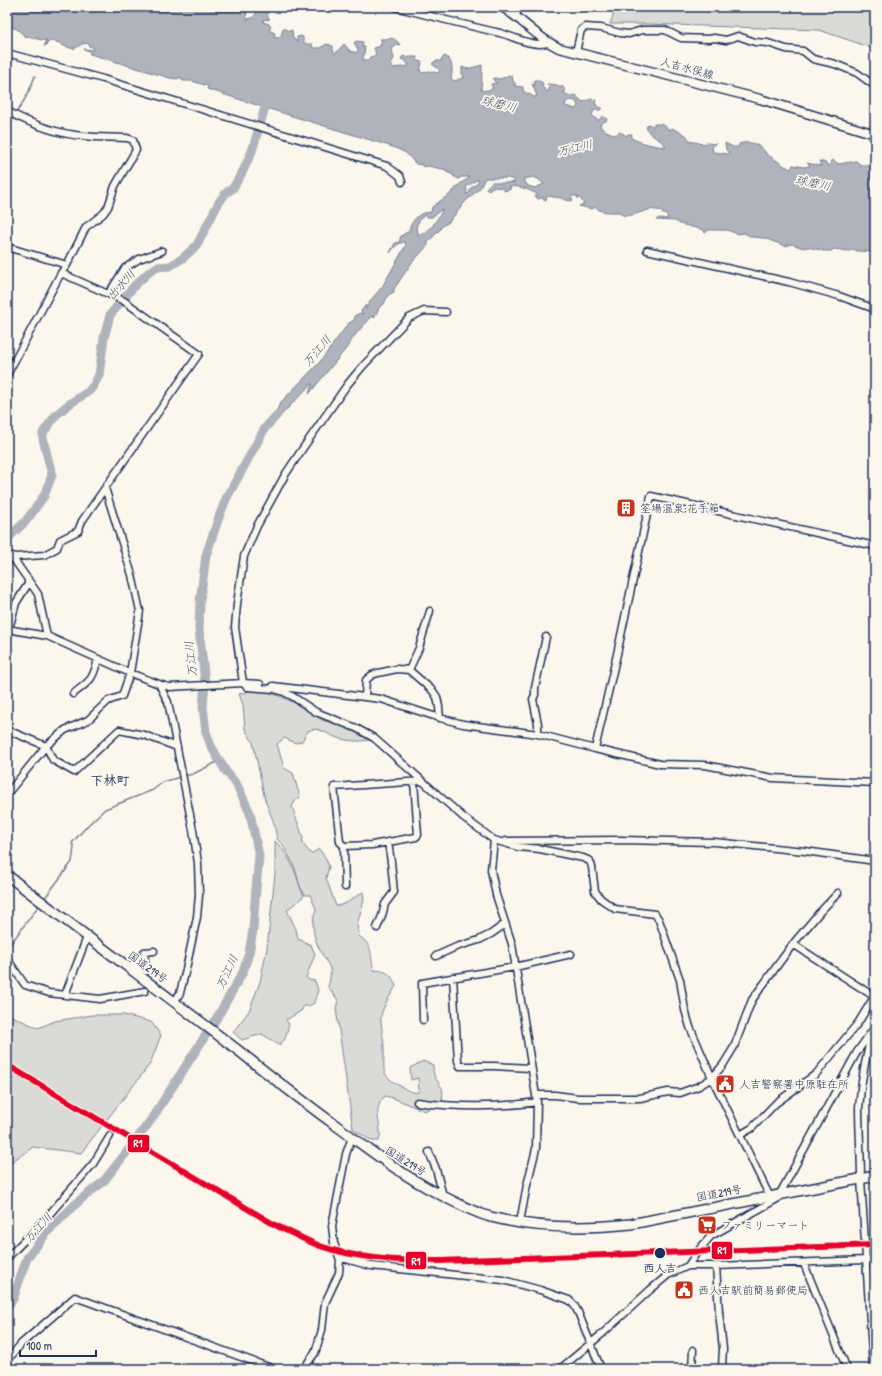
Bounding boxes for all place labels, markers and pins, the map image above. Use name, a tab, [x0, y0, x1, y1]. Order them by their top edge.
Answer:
building icon: 筌場温泉;花手箱	[615, 497, 637, 519]
place label: 筌場温泉;花手箱	[640, 501, 720, 515]
public building icon: 人吉警察署中原駐在所	[714, 1073, 736, 1095]
place label: 人吉警察署中原駐在所	[739, 1077, 849, 1091]
supermarket icon: ファミリーマート	[696, 1214, 718, 1236]
place label: ファミリーマート	[721, 1218, 809, 1232]
marker: 西人吉	[653, 1246, 667, 1260]
place label: 西人吉	[644, 1261, 677, 1275]
public building icon: 西人吉駅前簡易郵便局	[673, 1279, 695, 1301]
place label: 西人吉駅前簡易郵便局	[698, 1283, 808, 1297]

